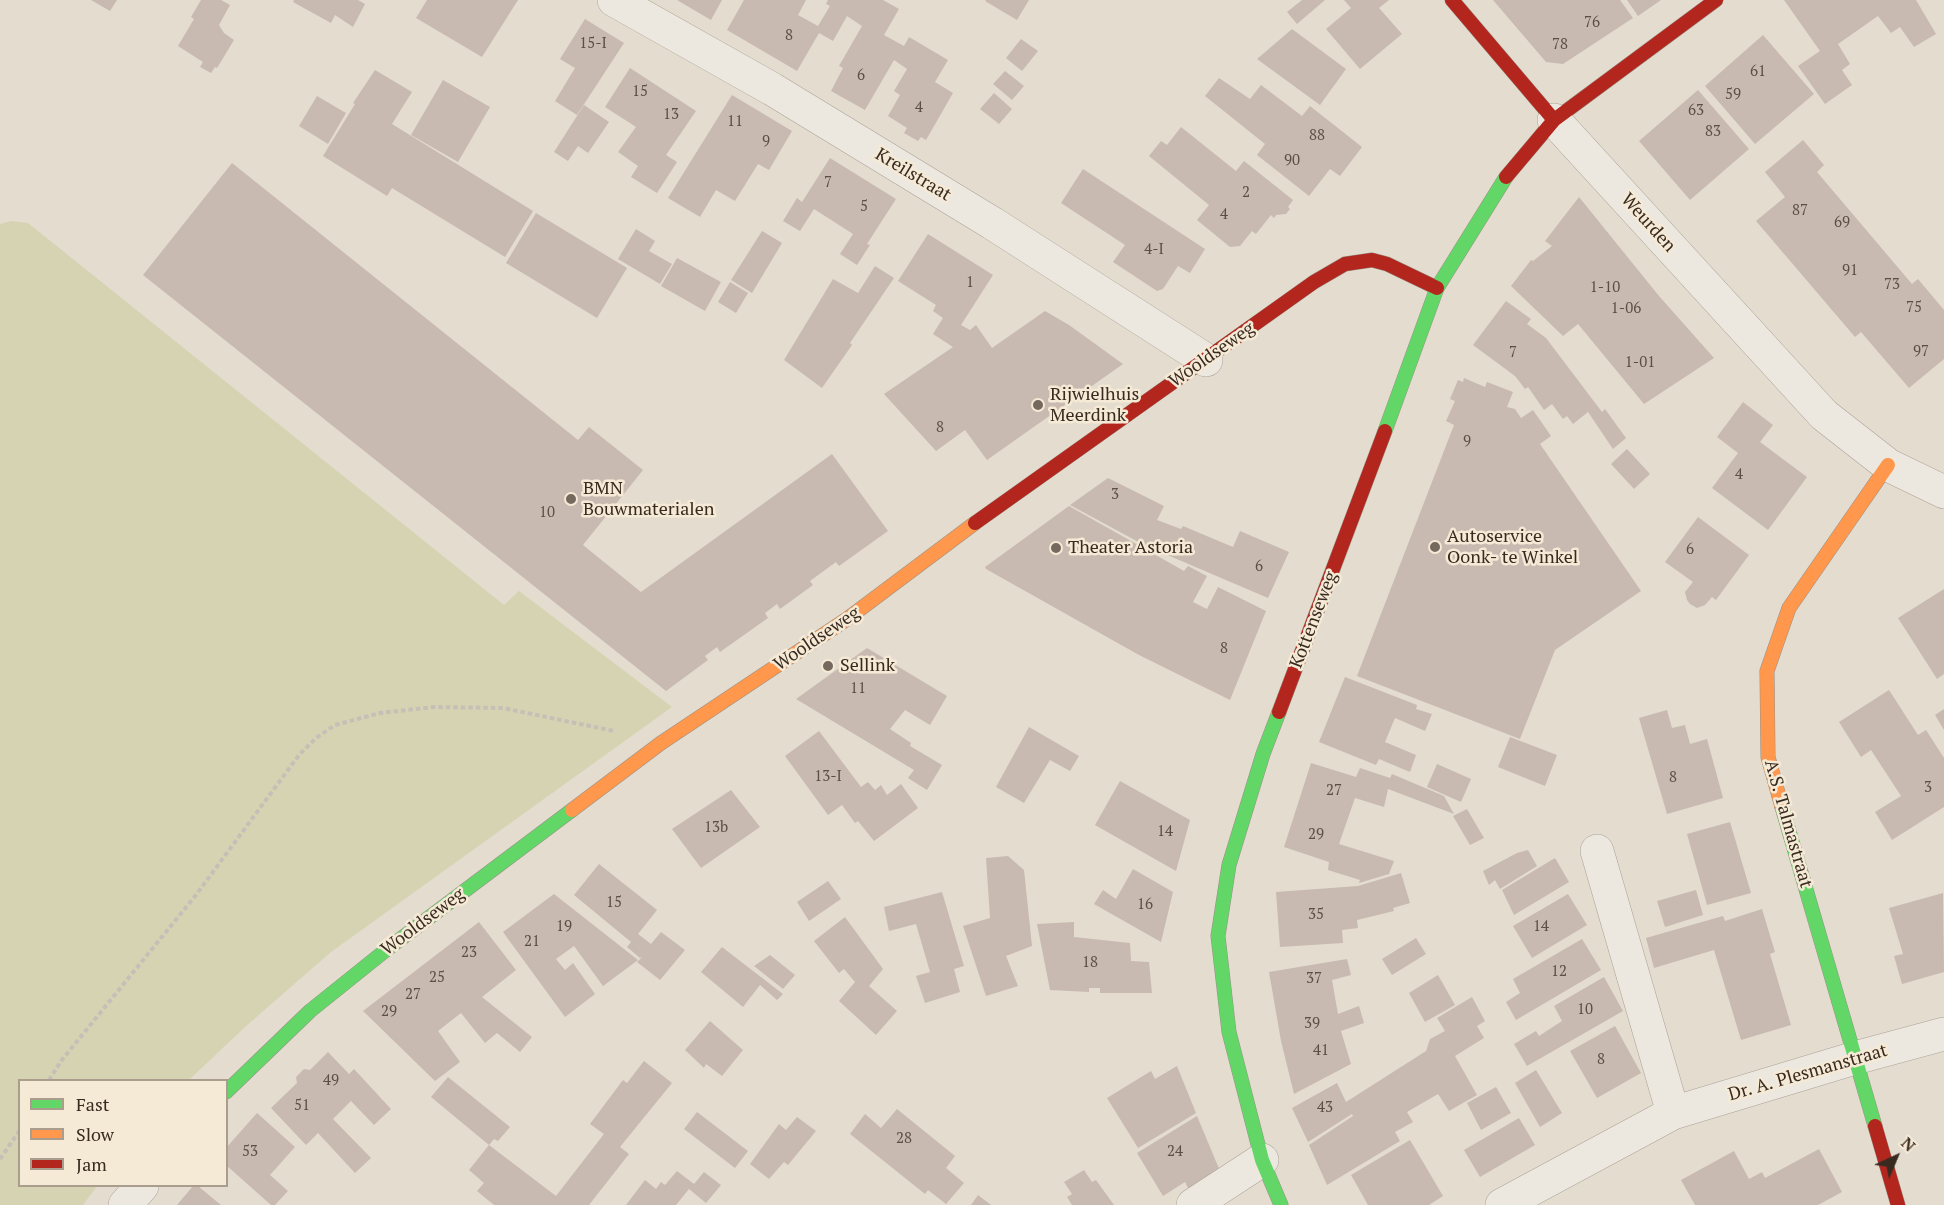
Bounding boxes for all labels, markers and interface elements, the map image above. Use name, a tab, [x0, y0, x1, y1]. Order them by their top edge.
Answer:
house number: 76	[1584, 14, 1600, 32]
house number: 8	[785, 27, 793, 45]
house number: 15-I	[579, 35, 607, 53]
house number: 78	[1552, 36, 1568, 54]
house number: 61	[1750, 63, 1766, 81]
house number: 6	[857, 67, 865, 85]
house number: 15	[632, 83, 648, 101]
house number: 59	[1725, 86, 1741, 104]
house number: 4	[915, 99, 923, 117]
house number: 63	[1688, 102, 1704, 120]
house number: 13	[663, 106, 679, 124]
house number: 11	[727, 113, 743, 131]
house number: 83	[1705, 123, 1721, 141]
house number: 88	[1309, 127, 1325, 145]
house number: 9	[762, 133, 770, 151]
street label: Kreilstraat	[871, 144, 955, 206]
house number: 90	[1284, 152, 1300, 170]
house number: 7	[824, 174, 832, 192]
house number: 2	[1242, 184, 1250, 202]
street label: Weurden	[1616, 189, 1680, 257]
house number: 5	[860, 198, 868, 216]
house number: 87	[1792, 202, 1808, 220]
house number: 4	[1220, 206, 1228, 224]
house number: 69	[1834, 214, 1850, 232]
house number: 4-I	[1144, 241, 1164, 259]
house number: 91	[1842, 262, 1858, 280]
house number: 1	[966, 274, 974, 292]
house number: 73	[1884, 276, 1900, 294]
house number: 1-10	[1590, 279, 1620, 297]
house number: 75	[1906, 299, 1922, 317]
house number: 1-06	[1611, 300, 1641, 318]
street label: Wooldseweg	[1165, 318, 1259, 392]
house number: 97	[1913, 343, 1929, 361]
house number: 7	[1509, 344, 1517, 362]
house number: 1-01	[1625, 354, 1655, 372]
place label: Rijwielhuis Meerdink	[1050, 384, 1139, 426]
marker: Rijwielhuis Meerdink	[1031, 398, 1045, 412]
house number: 8	[936, 419, 944, 437]
house number: 9	[1463, 433, 1471, 451]
house number: 4	[1735, 466, 1743, 484]
place label: BMN Bouwmaterialen	[583, 478, 714, 520]
house number: 3	[1111, 486, 1119, 504]
marker: BMN Bouwmaterialen	[564, 492, 578, 506]
house number: 10	[539, 504, 555, 522]
place label: Autoservice Oonk- te Winkel	[1447, 526, 1578, 568]
place label: Theater Astoria	[1068, 537, 1193, 559]
marker: Autoservice Oonk- te Winkel	[1428, 540, 1442, 554]
marker: Theater Astoria	[1049, 541, 1063, 555]
house number: 6	[1686, 541, 1694, 559]
house number: 6	[1255, 558, 1263, 576]
street label: Kottenseweg	[1286, 569, 1342, 671]
street label: Wooldseweg	[770, 602, 864, 676]
house number: 8	[1220, 640, 1228, 658]
place label: Sellink	[840, 655, 895, 677]
marker: Sellink	[821, 659, 835, 673]
house number: 11	[850, 680, 866, 698]
street label: A.S. Talmastraat	[1759, 757, 1817, 891]
house number: 13-I	[814, 768, 842, 786]
house number: 8	[1669, 769, 1677, 787]
house number: 3	[1924, 779, 1932, 797]
house number: 27	[1326, 782, 1342, 800]
house number: 13b	[704, 819, 728, 837]
house number: 14	[1157, 823, 1173, 841]
house number: 29	[1308, 826, 1324, 844]
street label: Wooldseweg	[377, 884, 469, 960]
house number: 15	[606, 894, 622, 912]
house number: 16	[1137, 896, 1153, 914]
house number: 35	[1308, 906, 1324, 924]
house number: 19	[556, 918, 572, 936]
house number: 14	[1533, 918, 1549, 936]
house number: 21	[524, 933, 540, 951]
house number: 23	[461, 944, 477, 962]
house number: 18	[1082, 954, 1098, 972]
house number: 12	[1551, 963, 1567, 981]
house number: 25	[429, 969, 445, 987]
house number: 37	[1306, 970, 1322, 988]
house number: 27	[405, 986, 421, 1004]
house number: 10	[1577, 1001, 1593, 1019]
house number: 29	[381, 1003, 397, 1021]
house number: 39	[1304, 1015, 1320, 1033]
street label: Dr. A. Plesmanstraat	[1726, 1040, 1890, 1106]
house number: 41	[1313, 1042, 1329, 1060]
house number: 8	[1597, 1051, 1605, 1069]
house number: 49	[323, 1072, 339, 1090]
legend	[18, 1079, 228, 1187]
text: Fast	[76, 1092, 109, 1116]
house number: 51	[294, 1097, 310, 1115]
house number: 43	[1317, 1099, 1333, 1117]
text: Slow	[76, 1122, 114, 1146]
north arrow	[1866, 1127, 1926, 1187]
house number: 28	[896, 1130, 912, 1148]
text: N	[1896, 1132, 1921, 1156]
house number: 53	[242, 1143, 258, 1161]
house number: 24	[1167, 1143, 1183, 1161]
text: Jam	[76, 1152, 107, 1176]

